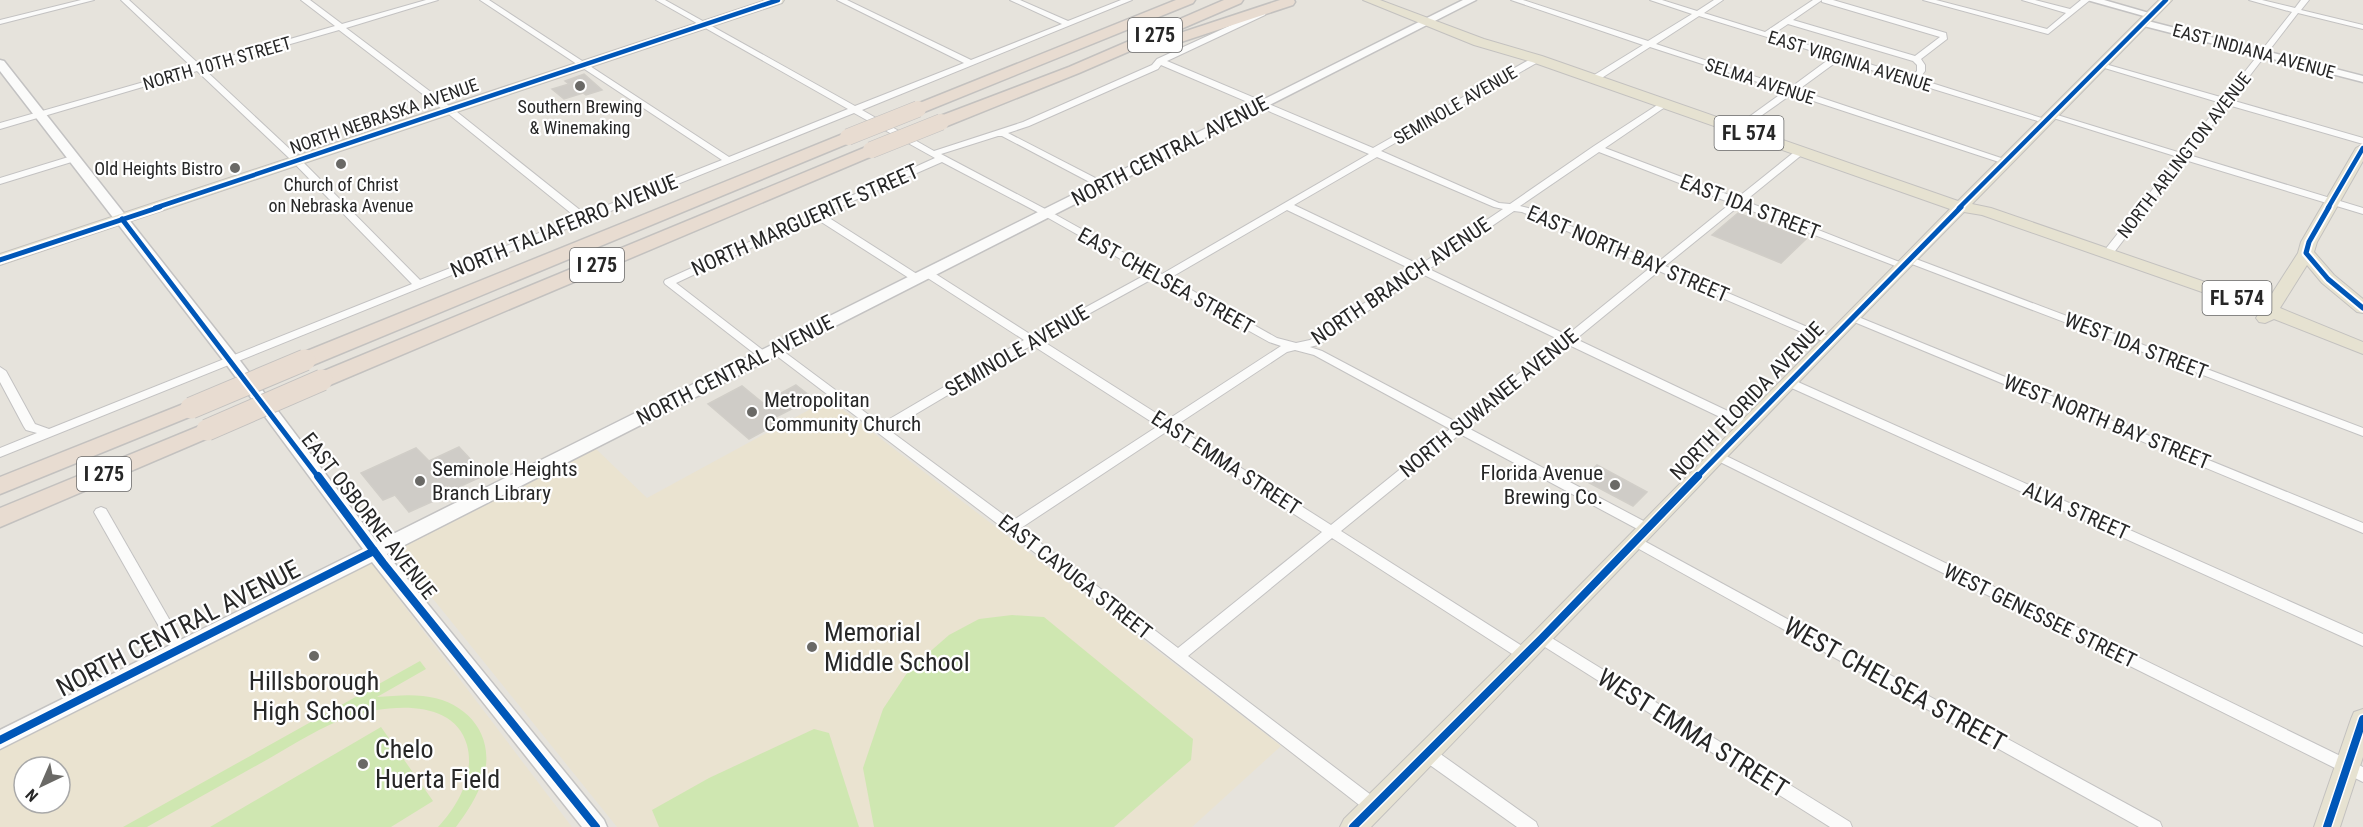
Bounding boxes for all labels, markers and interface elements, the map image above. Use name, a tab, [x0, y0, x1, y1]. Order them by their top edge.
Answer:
road number: I 275	[1128, 18, 1182, 52]
street label: EAST INDIANA AVENUE	[2170, 19, 2338, 83]
street label: EAST VIRGINIA AVENUE	[1766, 26, 1935, 96]
street label: NORTH 10TH STREET	[140, 32, 294, 94]
street label: SELMA AVENUE	[1703, 53, 1817, 109]
street label: SEMINOLE AVENUE	[1390, 61, 1520, 149]
street label: NORTH ARLINGTON AVENUE	[2113, 68, 2255, 242]
street label: NORTH NEBRASKA AVENUE	[287, 74, 481, 158]
marker: Southern Brewing & Winemaking	[573, 79, 587, 93]
street label: NORTH CENTRAL AVENUE	[1068, 91, 1272, 211]
place label: Southern Brewing & Winemaking	[518, 96, 642, 138]
road number: FL 574	[1714, 116, 1784, 150]
marker: Church of Christ on Nebraska Avenue	[334, 157, 348, 171]
place label: Old Heights Bistro	[94, 158, 223, 179]
street label: NORTH MARGUERITE STREET	[688, 159, 922, 281]
marker: Old Heights Bistro	[228, 161, 242, 175]
street label: NORTH TALIAFERRO AVENUE	[447, 169, 681, 283]
street label: EAST IDA STREET	[1677, 169, 1823, 245]
place label: Church of Christ on Nebraska Avenue	[268, 174, 414, 216]
street label: EAST NORTH BAY STREET	[1523, 201, 1733, 307]
street label: NORTH BRANCH AVENUE	[1307, 212, 1495, 350]
street label: EAST CHELSEA STREET	[1074, 223, 1258, 339]
road number: I 275	[570, 248, 624, 282]
road number: FL 574	[2202, 281, 2272, 315]
street label: SEMINOLE AVENUE	[941, 300, 1093, 402]
street label: WEST IDA STREET	[2061, 308, 2211, 384]
street label: NORTH CENTRAL AVENUE	[633, 310, 837, 430]
street label: NORTH FLORIDA AVENUE	[1665, 317, 1829, 485]
street label: NORTH SUWANEE AVENUE	[1395, 324, 1583, 482]
street label: WEST NORTH BAY STREET	[2000, 370, 2214, 475]
place label: Metropolitan Community Church	[764, 388, 921, 436]
marker: Metropolitan Community Church	[745, 405, 759, 419]
street label: EAST EMMA STREET	[1147, 406, 1305, 520]
street label: EAST OSBORNE AVENUE	[297, 428, 441, 604]
road number: I 275	[77, 457, 131, 491]
place label: Seminole Heights Branch Library	[432, 457, 578, 505]
place label: Florida Avenue Brewing Co.	[1481, 461, 1603, 509]
marker: Seminole Heights Branch Library	[413, 474, 427, 488]
street label: ALVA STREET	[2019, 477, 2133, 545]
marker: Florida Avenue Brewing Co.	[1608, 478, 1622, 492]
street label: EAST CAYUGA STREET	[994, 510, 1157, 644]
street label: NORTH CENTRAL AVENUE	[51, 554, 305, 702]
street label: WEST GENESSEE STREET	[1940, 559, 2140, 673]
street label: WEST CHELSEA STREET	[1779, 610, 2011, 758]
place label: Memorial Middle School	[824, 617, 970, 677]
marker: Memorial Middle School	[805, 640, 819, 654]
marker: Hillsborough High School	[307, 649, 321, 663]
street label: WEST EMMA STREET	[1592, 662, 1794, 804]
place label: Hillsborough High School	[249, 666, 379, 726]
place label: Chelo Huerta Field	[375, 734, 500, 794]
north arrow	[12, 755, 72, 815]
marker: Chelo Huerta Field	[356, 757, 370, 771]
text: N	[22, 785, 42, 806]

